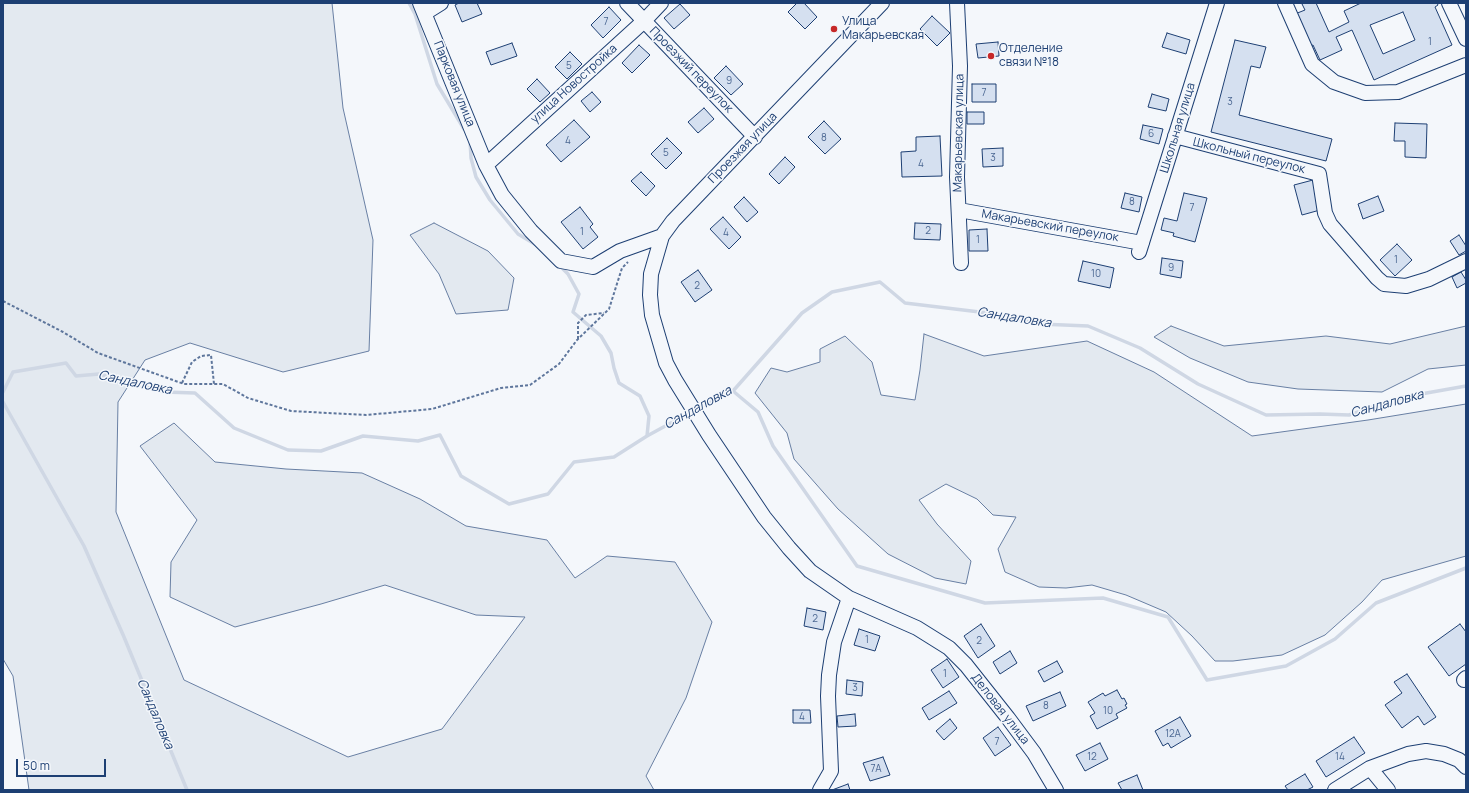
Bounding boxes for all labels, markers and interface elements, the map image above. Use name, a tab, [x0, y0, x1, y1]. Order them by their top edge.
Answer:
place label: Улица Макарьевская	[842, 15, 924, 43]
house number: 7	[603, 16, 609, 28]
street label: Проезжий переулок	[646, 24, 736, 116]
marker: Улица Макарьевская	[829, 24, 839, 34]
house number: 1	[1428, 36, 1432, 48]
street label: Парковая улица	[430, 39, 478, 129]
street label: улица Новостройка	[528, 41, 620, 127]
place label: Отделение связи №18	[999, 42, 1063, 70]
marker: Отделение связи №18	[986, 51, 996, 61]
house number: 5	[566, 60, 572, 72]
street label: Макарьевская улица	[951, 74, 967, 192]
house number: 9	[726, 75, 732, 87]
street label: Школьная улица	[1157, 81, 1199, 175]
house number: 7	[981, 87, 987, 99]
house number: 3	[1227, 96, 1233, 108]
street label: Проезжая улица	[705, 110, 781, 186]
house number: 6	[1148, 128, 1154, 140]
house number: 8	[821, 132, 827, 144]
house number: 4	[565, 135, 571, 147]
street label: Школьный переулок	[1191, 135, 1307, 177]
house number: 5	[663, 147, 669, 159]
house number: 3	[990, 152, 996, 164]
house number: 4	[918, 158, 924, 170]
house number: 8	[1129, 196, 1135, 208]
house number: 7	[1189, 202, 1195, 214]
street label: Макарьевский переулок	[980, 207, 1120, 245]
house number: 2	[925, 225, 931, 237]
house number: 1	[580, 226, 584, 238]
house number: 4	[723, 227, 729, 239]
house number: 1	[976, 234, 980, 246]
house number: 1	[1394, 254, 1398, 266]
house number: 9	[1168, 262, 1174, 274]
house number: 10	[1091, 268, 1101, 280]
house number: 2	[694, 280, 700, 292]
water label: Сандаловка	[976, 304, 1052, 332]
water label: Сандаловка	[97, 368, 173, 398]
water label: Сандаловка	[661, 383, 735, 433]
water label: Сандаловка	[1349, 387, 1425, 421]
house number: 2	[812, 613, 818, 625]
house number: 1	[865, 634, 869, 646]
house number: 2	[976, 635, 982, 647]
house number: 1	[943, 668, 947, 680]
street label: Деловая улица	[968, 671, 1032, 747]
water label: Сандаловка	[133, 676, 177, 752]
house number: 3	[852, 682, 858, 694]
house number: 8	[1043, 700, 1049, 712]
house number: 10	[1103, 705, 1113, 717]
house number: 4	[799, 711, 805, 723]
house number: 12А	[1165, 728, 1181, 740]
house number: 7	[994, 736, 1000, 748]
scale bar	[18, 751, 108, 777]
house number: 12	[1087, 751, 1097, 763]
house number: 14	[1335, 751, 1345, 763]
text: 50 m	[23, 757, 50, 774]
house number: 7А	[871, 763, 881, 775]

